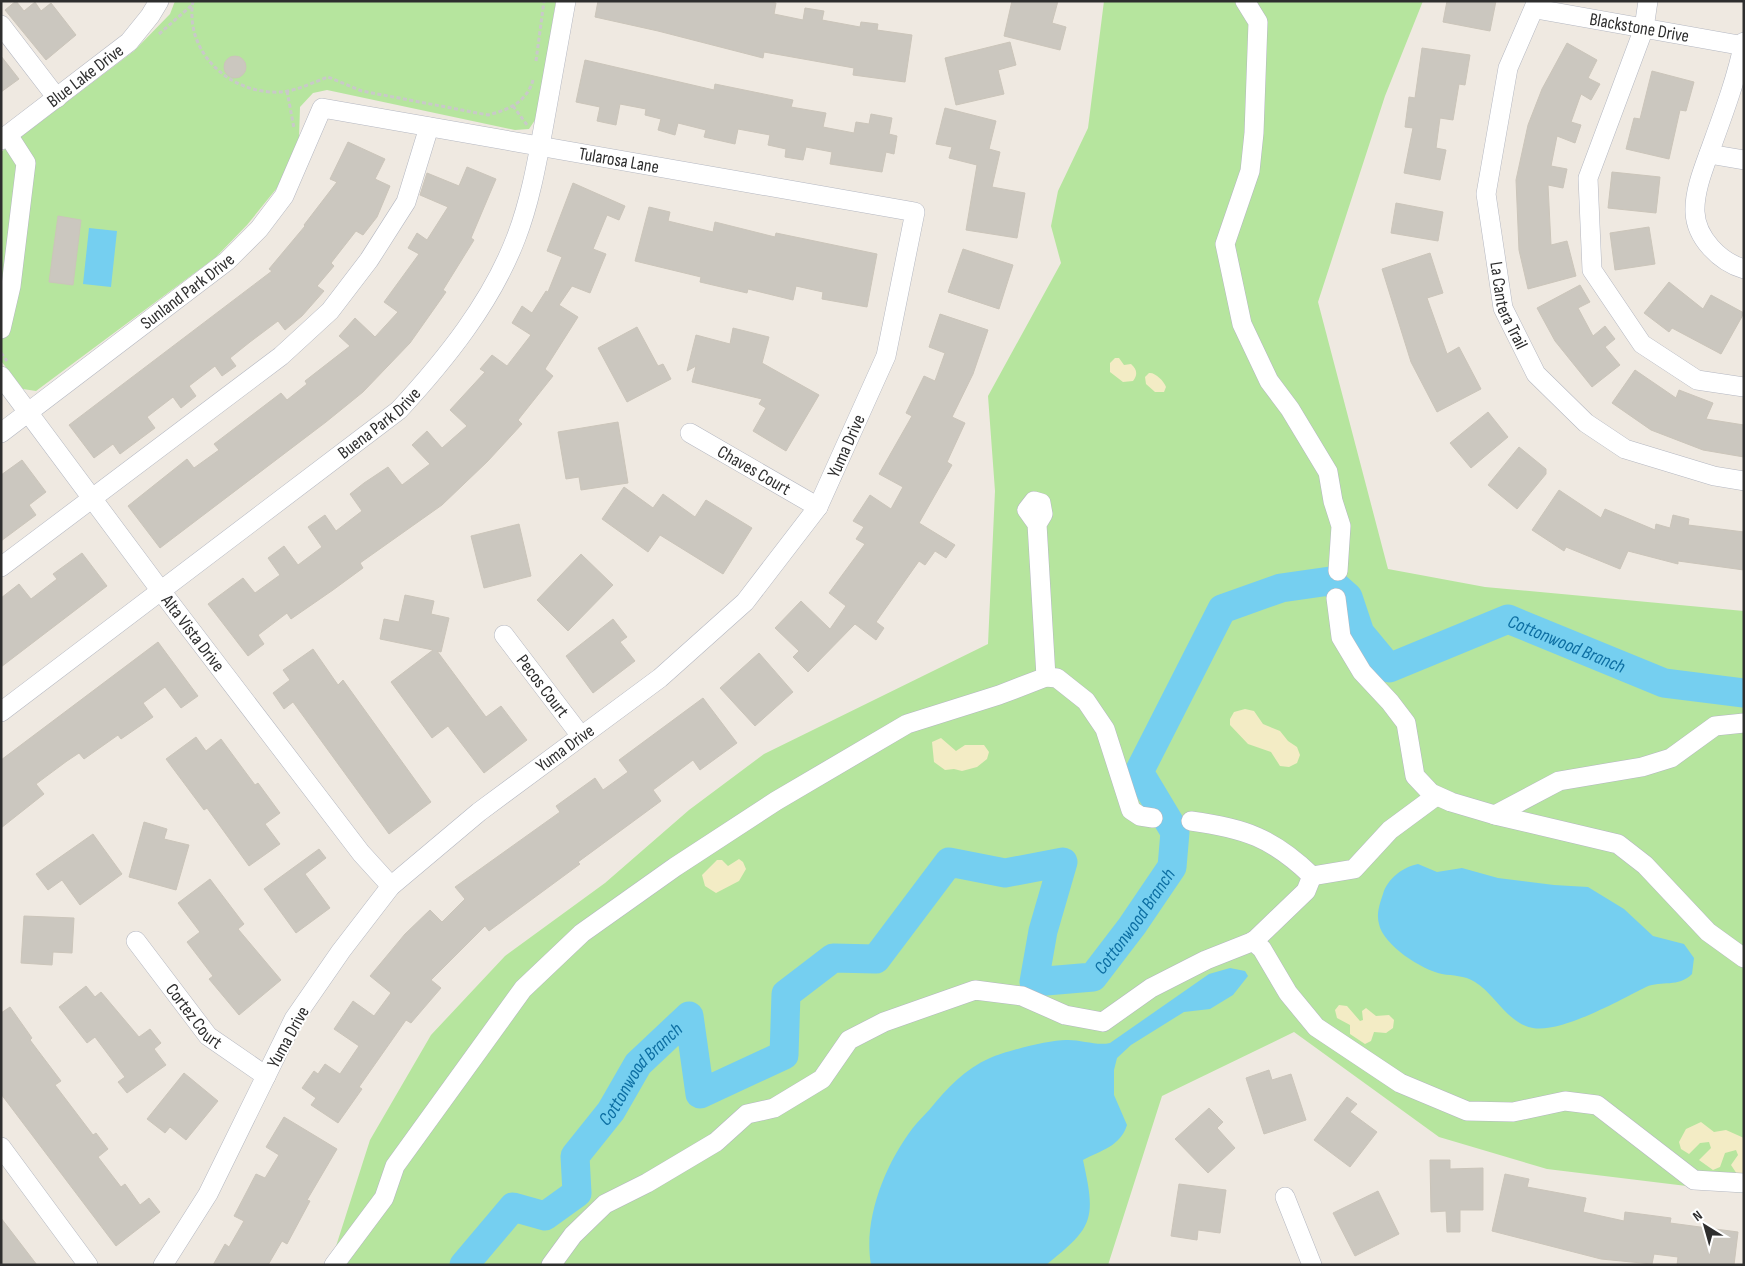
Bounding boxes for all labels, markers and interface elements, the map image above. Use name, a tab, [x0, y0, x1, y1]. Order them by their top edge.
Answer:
street label: Blackstone Drive	[1588, 9, 1691, 47]
street label: Blue Lake Drive	[43, 40, 128, 112]
street label: Tularosa Lane	[577, 143, 661, 178]
street label: Sunland Park Drive	[137, 250, 239, 334]
street label: La Cantera Trail	[1485, 260, 1532, 353]
street label: Buena Park Drive	[334, 383, 425, 464]
street label: Yuma Drive	[823, 411, 870, 481]
street label: Chaves Court	[713, 441, 795, 500]
street label: Alta Vista Drive	[156, 590, 229, 676]
water label: Cottonwood Branch	[1504, 610, 1628, 679]
street label: Pecos Court	[512, 651, 573, 722]
street label: Yuma Drive	[532, 720, 599, 777]
water label: Cottonwood Branch	[1089, 864, 1181, 979]
street label: Cortez Court	[161, 980, 226, 1054]
street label: Yuma Drive	[263, 1003, 314, 1072]
water label: Cottonwood Branch	[594, 1018, 688, 1131]
north arrow	[1680, 1201, 1730, 1251]
text: N	[1689, 1207, 1706, 1225]

